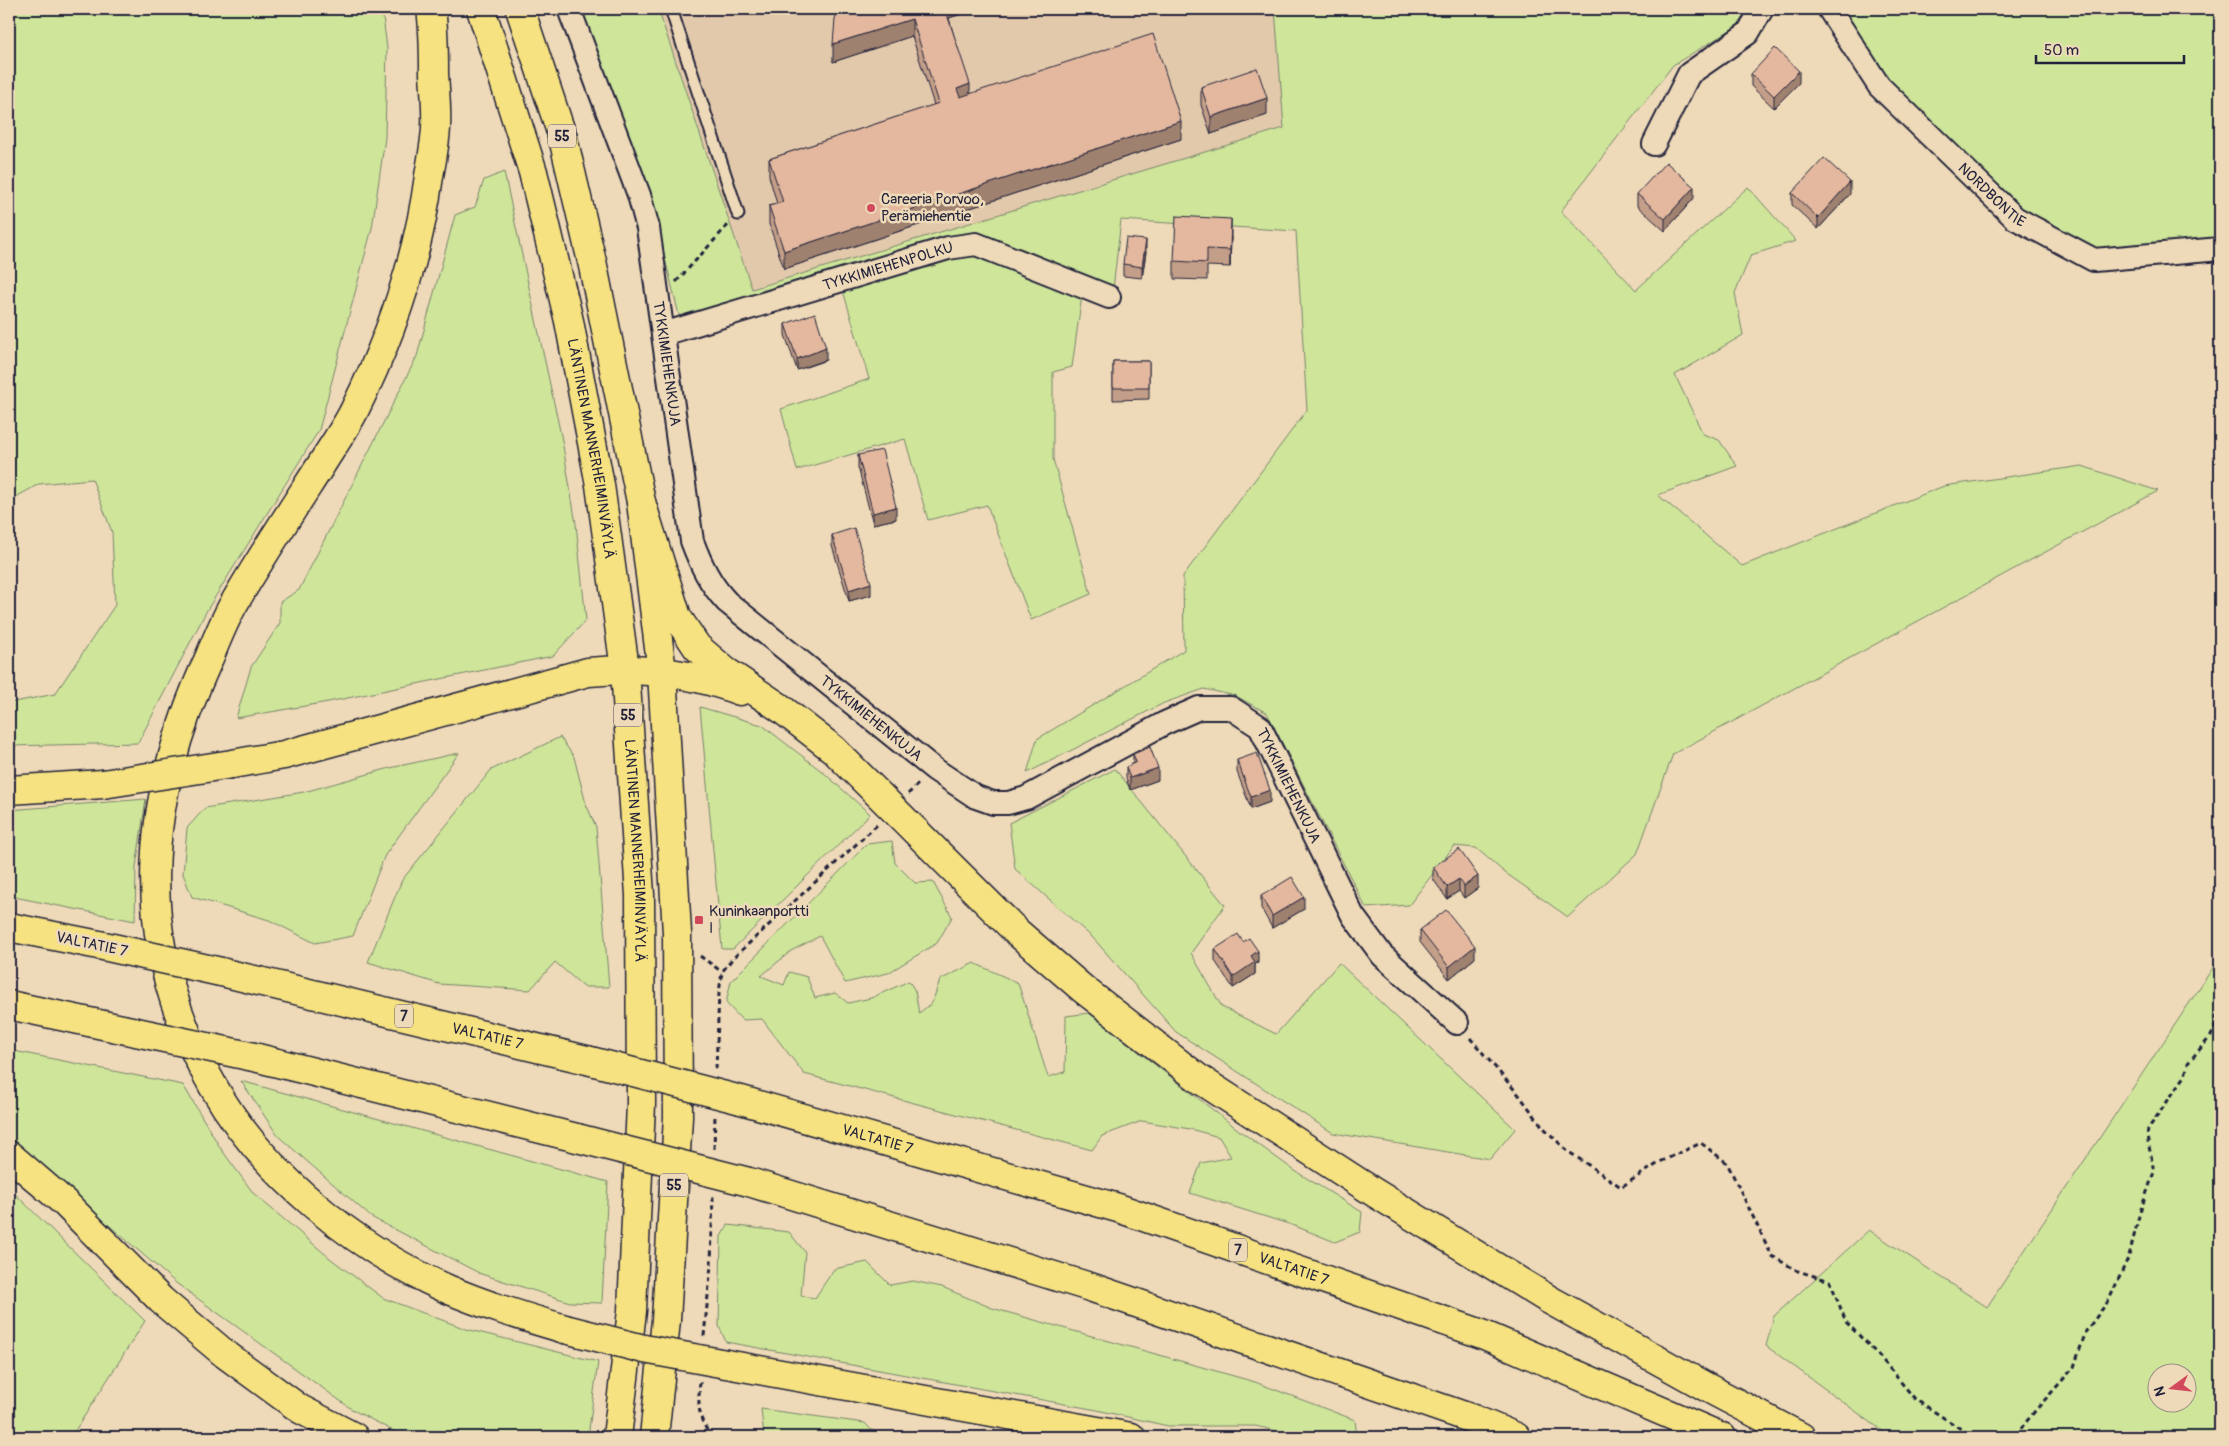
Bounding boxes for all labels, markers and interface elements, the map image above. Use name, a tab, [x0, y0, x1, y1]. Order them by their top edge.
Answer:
scale bar	[2036, 32, 2184, 64]
text: 50 m	[2044, 41, 2079, 60]
road number: 55	[548, 124, 576, 148]
street label: NORDBONTIE	[1954, 159, 2029, 232]
place label: Careeria Porvoo, Perämiehentie	[881, 190, 984, 226]
marker: Careeria Porvoo, Perämiehentie	[865, 202, 877, 214]
street label: TYKKIMIEHENPOLKU	[821, 238, 956, 295]
street label: TYKKIMIEHENKUJA	[648, 300, 685, 428]
street label: LÄNTINEN MANNERHEIMINVÄYLÄ	[563, 337, 619, 560]
street label: TYKKIMIEHENKUJA	[816, 672, 926, 766]
road number: 55	[614, 704, 642, 726]
street label: TYKKIMIEHENKUJA	[1252, 725, 1325, 847]
street label: LÄNTINEN MANNERHEIMINVÄYLÄ	[620, 739, 649, 962]
place label: Kuninkaanportti I	[709, 902, 809, 938]
marker: Kuninkaanportti I	[693, 914, 705, 926]
street label: VALTATIE 7	[54, 928, 130, 961]
road number: 7	[395, 1004, 413, 1028]
street label: VALTATIE 7	[450, 1019, 525, 1054]
street label: VALTATIE 7	[840, 1120, 915, 1159]
road number: 55	[660, 1174, 688, 1196]
road number: 7	[1229, 1238, 1247, 1262]
street label: VALTATIE 7	[1256, 1248, 1331, 1290]
north arrow	[2146, 1364, 2196, 1414]
text: N	[2150, 1384, 2169, 1398]

